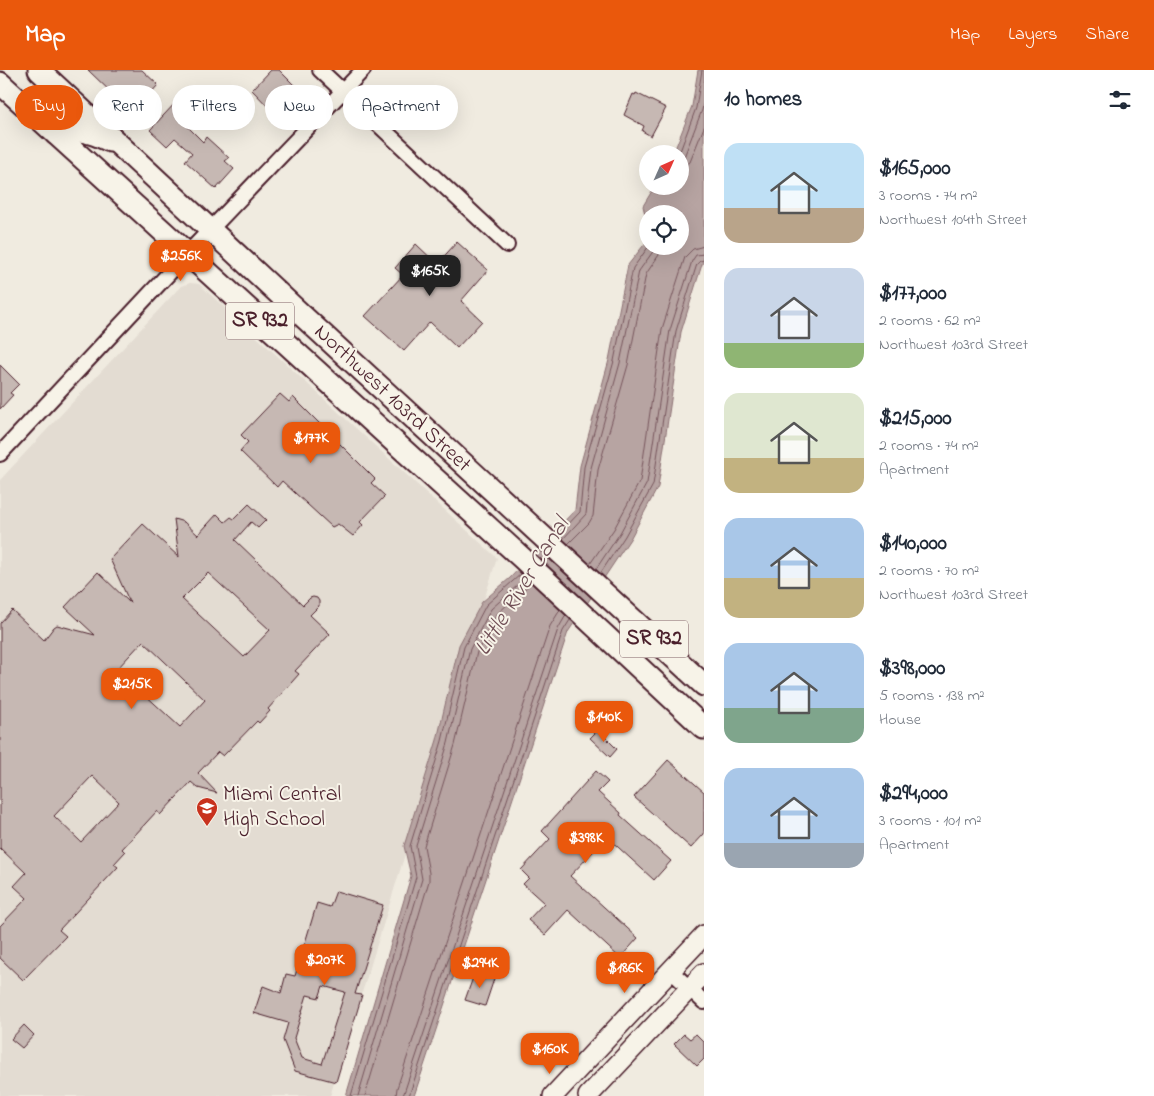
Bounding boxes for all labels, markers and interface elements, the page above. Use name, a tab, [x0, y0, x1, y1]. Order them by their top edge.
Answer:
text: Map	[25, 18, 66, 53]
text: Map	[950, 22, 980, 48]
text: Layers	[1008, 22, 1058, 48]
text: Share	[1086, 22, 1129, 48]
chip: Buy	[15, 85, 83, 130]
chip: Rent	[93, 85, 162, 130]
chip: Filters	[172, 85, 255, 130]
chip: New	[265, 85, 333, 130]
chip: Apartment	[343, 85, 458, 130]
text: 10 homes	[724, 85, 802, 115]
icon: filters	[1106, 86, 1134, 114]
north arrow	[639, 145, 689, 195]
map controls	[639, 145, 689, 255]
text: $165,000	[879, 154, 950, 184]
icon: home	[764, 163, 824, 223]
text: 3 rooms · 74 m²	[879, 184, 978, 208]
button: locate	[639, 205, 689, 255]
text: Northwest 104th Street	[879, 208, 1027, 232]
pin: $256K	[146, 240, 216, 282]
text: $256K	[160, 244, 202, 268]
pin: $165K	[395, 254, 465, 297]
text: $165K	[411, 259, 449, 283]
text: $177,000	[879, 279, 947, 309]
icon: home	[764, 288, 824, 348]
road number: SR 932	[226, 302, 294, 340]
text: 2 rooms · 62 m²	[879, 309, 981, 333]
street label: Northwest 103rd Street	[306, 317, 478, 481]
text: Northwest 103rd Street	[879, 333, 1028, 357]
text: $215,000	[879, 404, 952, 434]
icon: home	[764, 413, 824, 473]
pin: $177K	[276, 422, 346, 464]
text: $177K	[293, 426, 329, 450]
text: 2 rooms · 74 m²	[879, 434, 979, 458]
text: Apartment	[879, 458, 949, 482]
water label: Little River Canal	[467, 509, 581, 663]
text: $140,000	[879, 529, 947, 559]
icon: home	[764, 538, 824, 598]
text: 2 rooms · 70 m²	[879, 559, 979, 583]
text: Northwest 103rd Street	[879, 583, 1028, 607]
road number: SR 932	[620, 620, 688, 658]
text: $398,000	[879, 654, 945, 684]
icon: home	[764, 663, 824, 723]
pin: $215K	[97, 668, 167, 710]
text: $215K	[112, 672, 152, 696]
text: 5 rooms · 138 m²	[879, 684, 985, 708]
pin: $140K	[569, 700, 639, 743]
text: $140K	[586, 705, 622, 729]
text: House	[879, 708, 921, 732]
place label: Miami Central High School	[223, 779, 341, 837]
text: $294,000	[879, 779, 948, 809]
icon: home	[764, 788, 824, 848]
school or university icon: Miami Central High School	[195, 796, 219, 827]
text: 3 rooms · 101 m²	[879, 809, 981, 833]
pin: $398K	[551, 822, 621, 864]
text: $398K	[569, 826, 603, 850]
text: Apartment	[879, 833, 949, 857]
pin: $207K	[290, 944, 360, 986]
pin: $294K	[445, 946, 515, 989]
text: $207K	[306, 948, 344, 972]
text: $294K	[462, 951, 498, 975]
pin: $186K	[590, 952, 660, 994]
text: $186K	[607, 956, 643, 980]
pin: $160K	[515, 1032, 585, 1075]
text: $160K	[532, 1037, 568, 1061]

